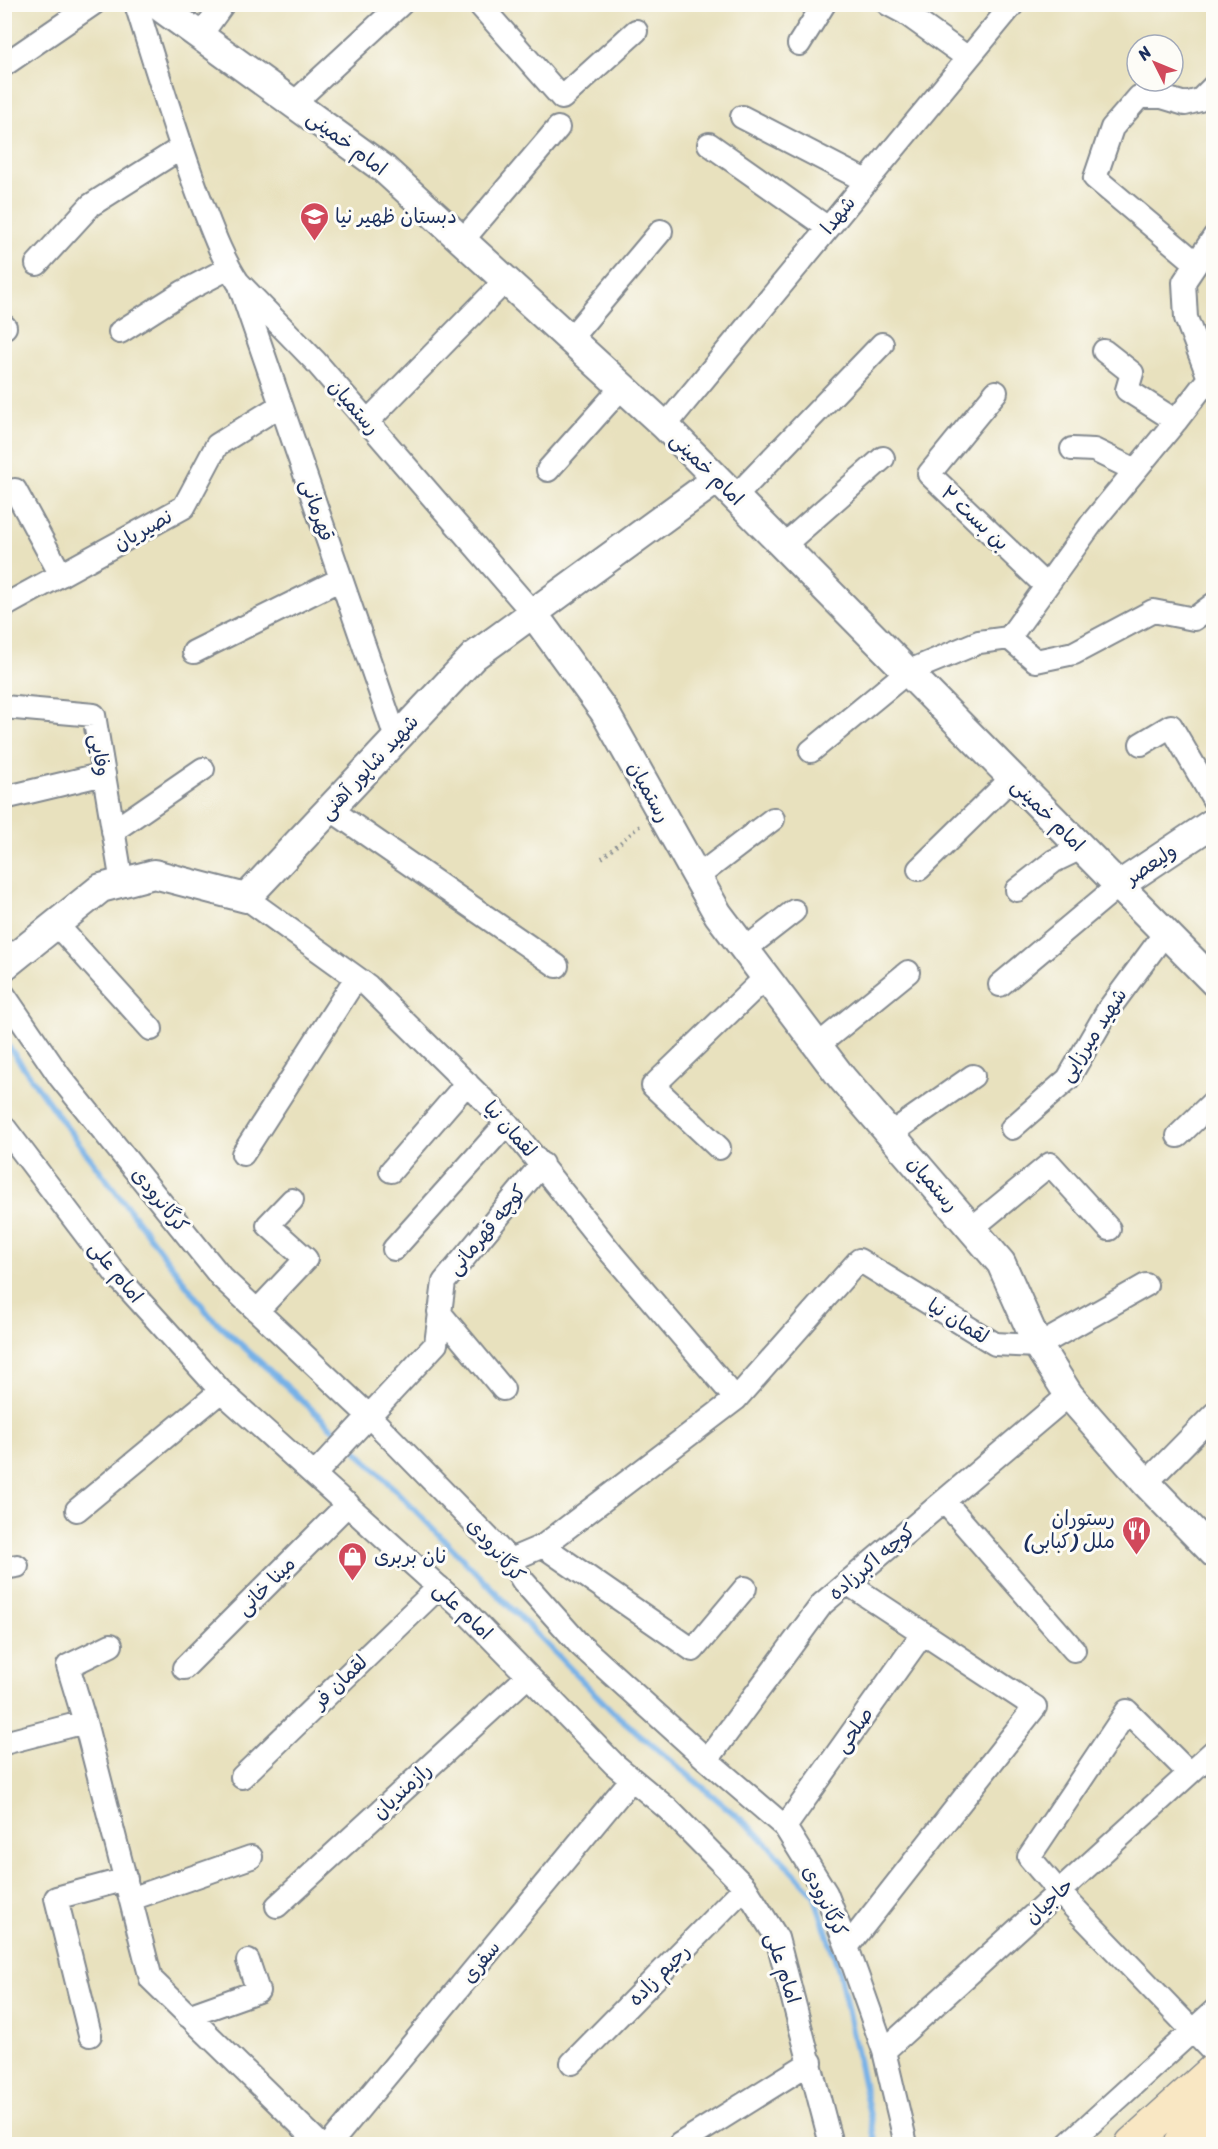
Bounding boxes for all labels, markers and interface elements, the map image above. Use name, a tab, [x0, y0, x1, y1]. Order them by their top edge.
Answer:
north arrow	[1125, 33, 1185, 93]
text: N	[1129, 39, 1159, 68]
street label: امام خمینی	[299, 101, 395, 185]
street label: شهدا	[811, 188, 865, 242]
place label: دبستان ظهیر نیا	[335, 199, 457, 234]
school or university icon: دبستان ظهیر نیا	[298, 200, 330, 242]
street label: رستمیان	[319, 371, 389, 443]
street label: امام خمینی	[661, 423, 753, 515]
street label: قهرمانی	[290, 474, 344, 546]
street label: بن بست ۲	[932, 476, 1018, 560]
street label: نصیریان	[107, 499, 179, 561]
street label: شهید شاپور آهنی	[310, 706, 428, 828]
street label: وفایی	[79, 731, 121, 779]
street label: رستمیان	[618, 755, 680, 829]
street label: امام خمینی	[1002, 769, 1094, 861]
street label: ولیعصر	[1116, 834, 1184, 895]
street label: شهید میرزایی	[1049, 981, 1137, 1089]
street label: لقمان نیا	[474, 1092, 546, 1166]
street label: رستمیان	[898, 1148, 968, 1220]
street label: کرگانرودی	[122, 1159, 198, 1241]
street label: کوچه قهرمانی	[438, 1177, 536, 1283]
street label: امام علی	[79, 1233, 153, 1311]
street label: لقمان نیا	[920, 1288, 996, 1354]
place label: رستوران ملل (کبابی)	[1023, 1501, 1115, 1559]
street label: کرگانرودی	[458, 1510, 534, 1590]
street label: کوچه اکبرزاده	[820, 1514, 924, 1610]
restaurant icon: رستوران ملل (کبابی)	[1120, 1514, 1152, 1556]
place label: نان بربری	[374, 1539, 446, 1574]
shop icon: نان بربری	[337, 1540, 369, 1582]
street label: مینا خانی	[228, 1548, 304, 1624]
street label: امام علی	[425, 1573, 501, 1649]
street label: لقمان فر	[302, 1646, 376, 1719]
street label: صلحی	[825, 1699, 883, 1761]
street label: رازمندیان	[364, 1754, 440, 1828]
street label: کرگانرودی	[792, 1859, 858, 1943]
street label: حاجیان	[1016, 1869, 1082, 1933]
street label: امام علی	[755, 1928, 811, 2008]
street label: سفری	[452, 1932, 510, 1992]
street label: رحیم زاده	[619, 1935, 699, 2015]

